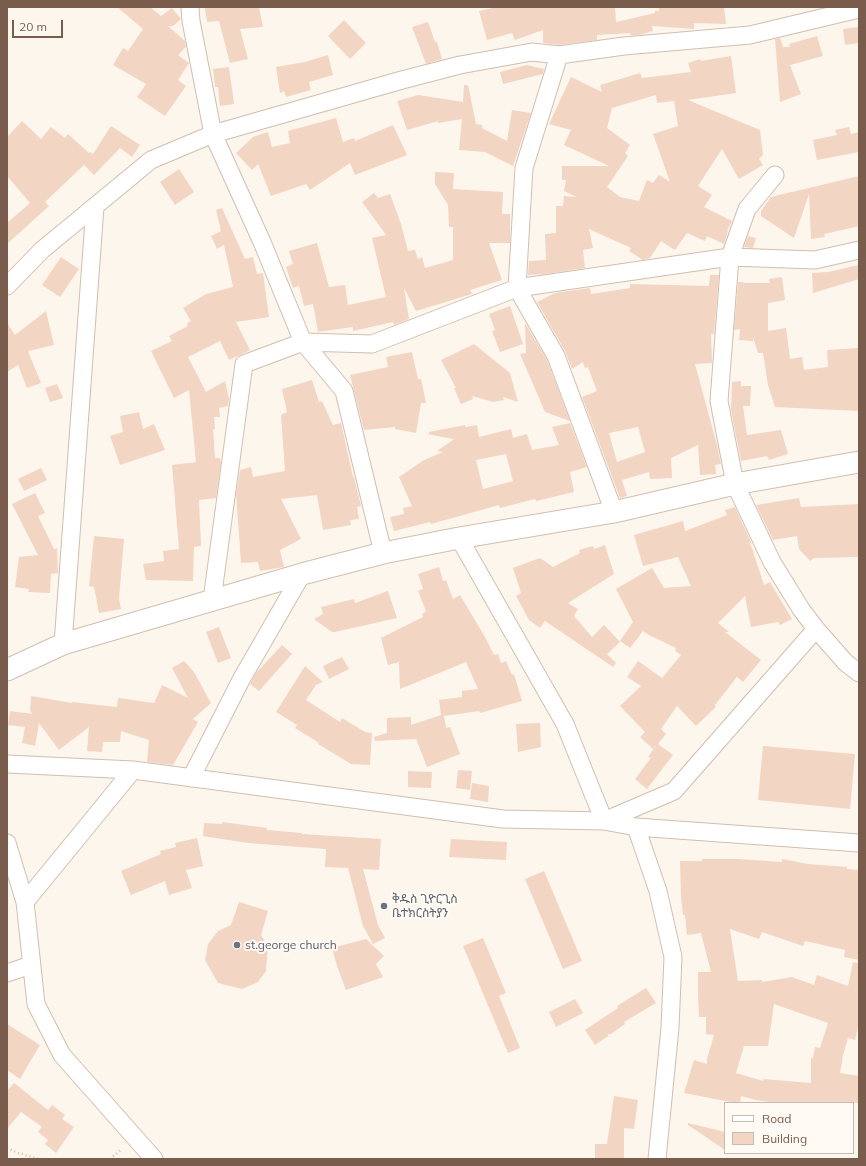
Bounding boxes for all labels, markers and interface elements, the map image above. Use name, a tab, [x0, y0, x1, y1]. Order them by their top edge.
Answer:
scale bar	[14, 12, 65, 38]
text: 20 m	[19, 19, 47, 34]
place label: ቅዱስ ጊዮርጊስ ቤተክርስትያን	[392, 892, 458, 920]
marker: ቅዱስ ጊዮርጊስ ቤተክርስትያን	[379, 901, 389, 911]
place label: st.george church	[245, 938, 337, 952]
marker: st.george church	[232, 940, 242, 950]
legend	[724, 1102, 854, 1154]
text: Road	[762, 1111, 791, 1126]
text: Building	[762, 1131, 807, 1146]

